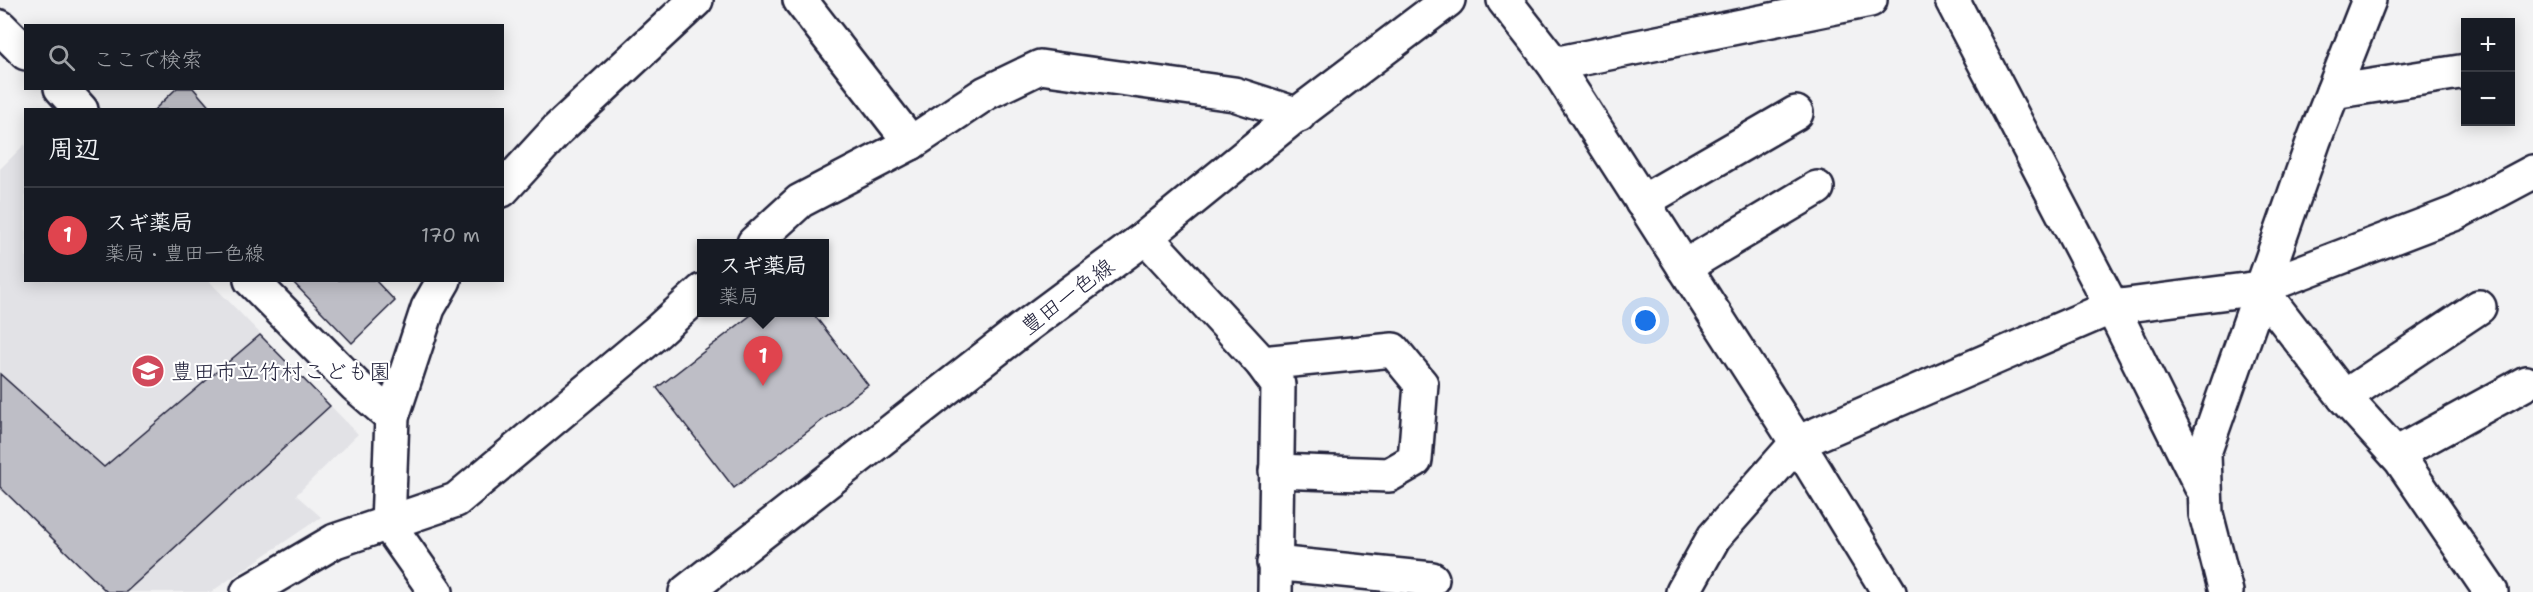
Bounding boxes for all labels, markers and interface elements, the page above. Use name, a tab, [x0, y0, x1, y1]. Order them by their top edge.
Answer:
map controls	[2461, 18, 2515, 126]
button: +	[2461, 18, 2515, 72]
search box	[24, 24, 504, 90]
icon: search	[45, 41, 78, 74]
text: ここで検索	[93, 45, 203, 74]
button: −	[2461, 72, 2515, 126]
text: 周辺	[48, 131, 100, 166]
text: スギ薬局	[105, 208, 193, 237]
text: 1	[63, 222, 72, 248]
text: 170 m	[421, 222, 480, 248]
popup	[697, 239, 829, 317]
text: 薬局 · 豊田一色線	[105, 240, 264, 266]
text: スギ薬局	[719, 251, 807, 280]
street label: 豊田一色線	[1015, 252, 1120, 341]
text: 薬局	[719, 283, 759, 309]
your location	[1631, 306, 1660, 335]
pin: 1	[744, 336, 783, 386]
school or university icon: 豊田市立竹村こども園	[130, 353, 166, 389]
place label: 豊田市立竹村こども園	[171, 357, 391, 386]

